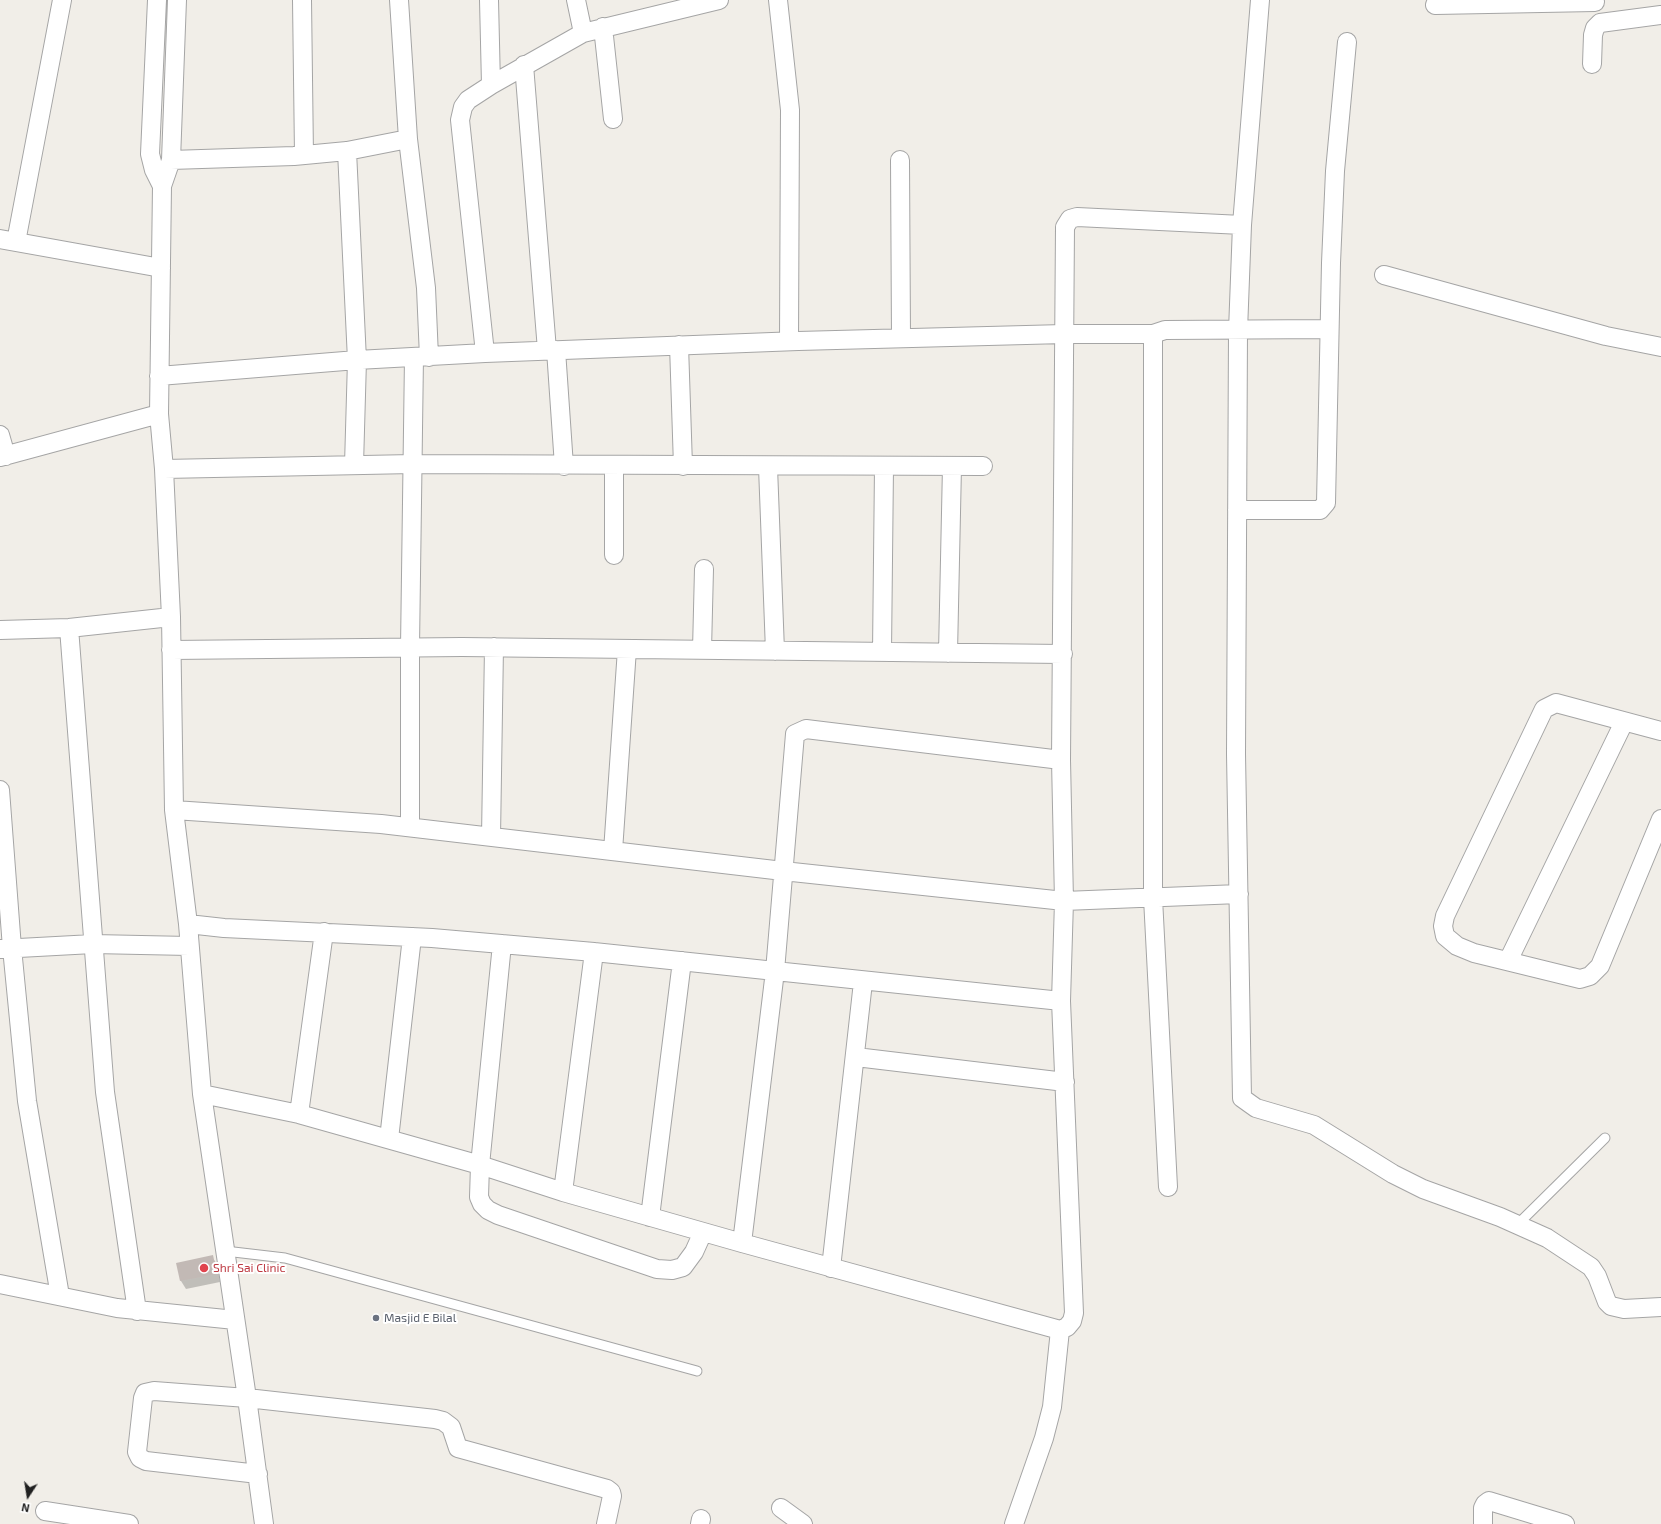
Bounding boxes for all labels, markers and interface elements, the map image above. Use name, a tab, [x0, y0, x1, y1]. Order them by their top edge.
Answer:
place label: Shri Sai Clinic	[213, 1261, 285, 1275]
marker: Shri Sai Clinic	[198, 1262, 210, 1274]
place label: Masjid E Bilal	[384, 1311, 456, 1325]
marker: Masjid E Bilal	[371, 1313, 381, 1323]
north arrow	[8, 1476, 48, 1516]
text: N	[20, 1501, 31, 1515]

